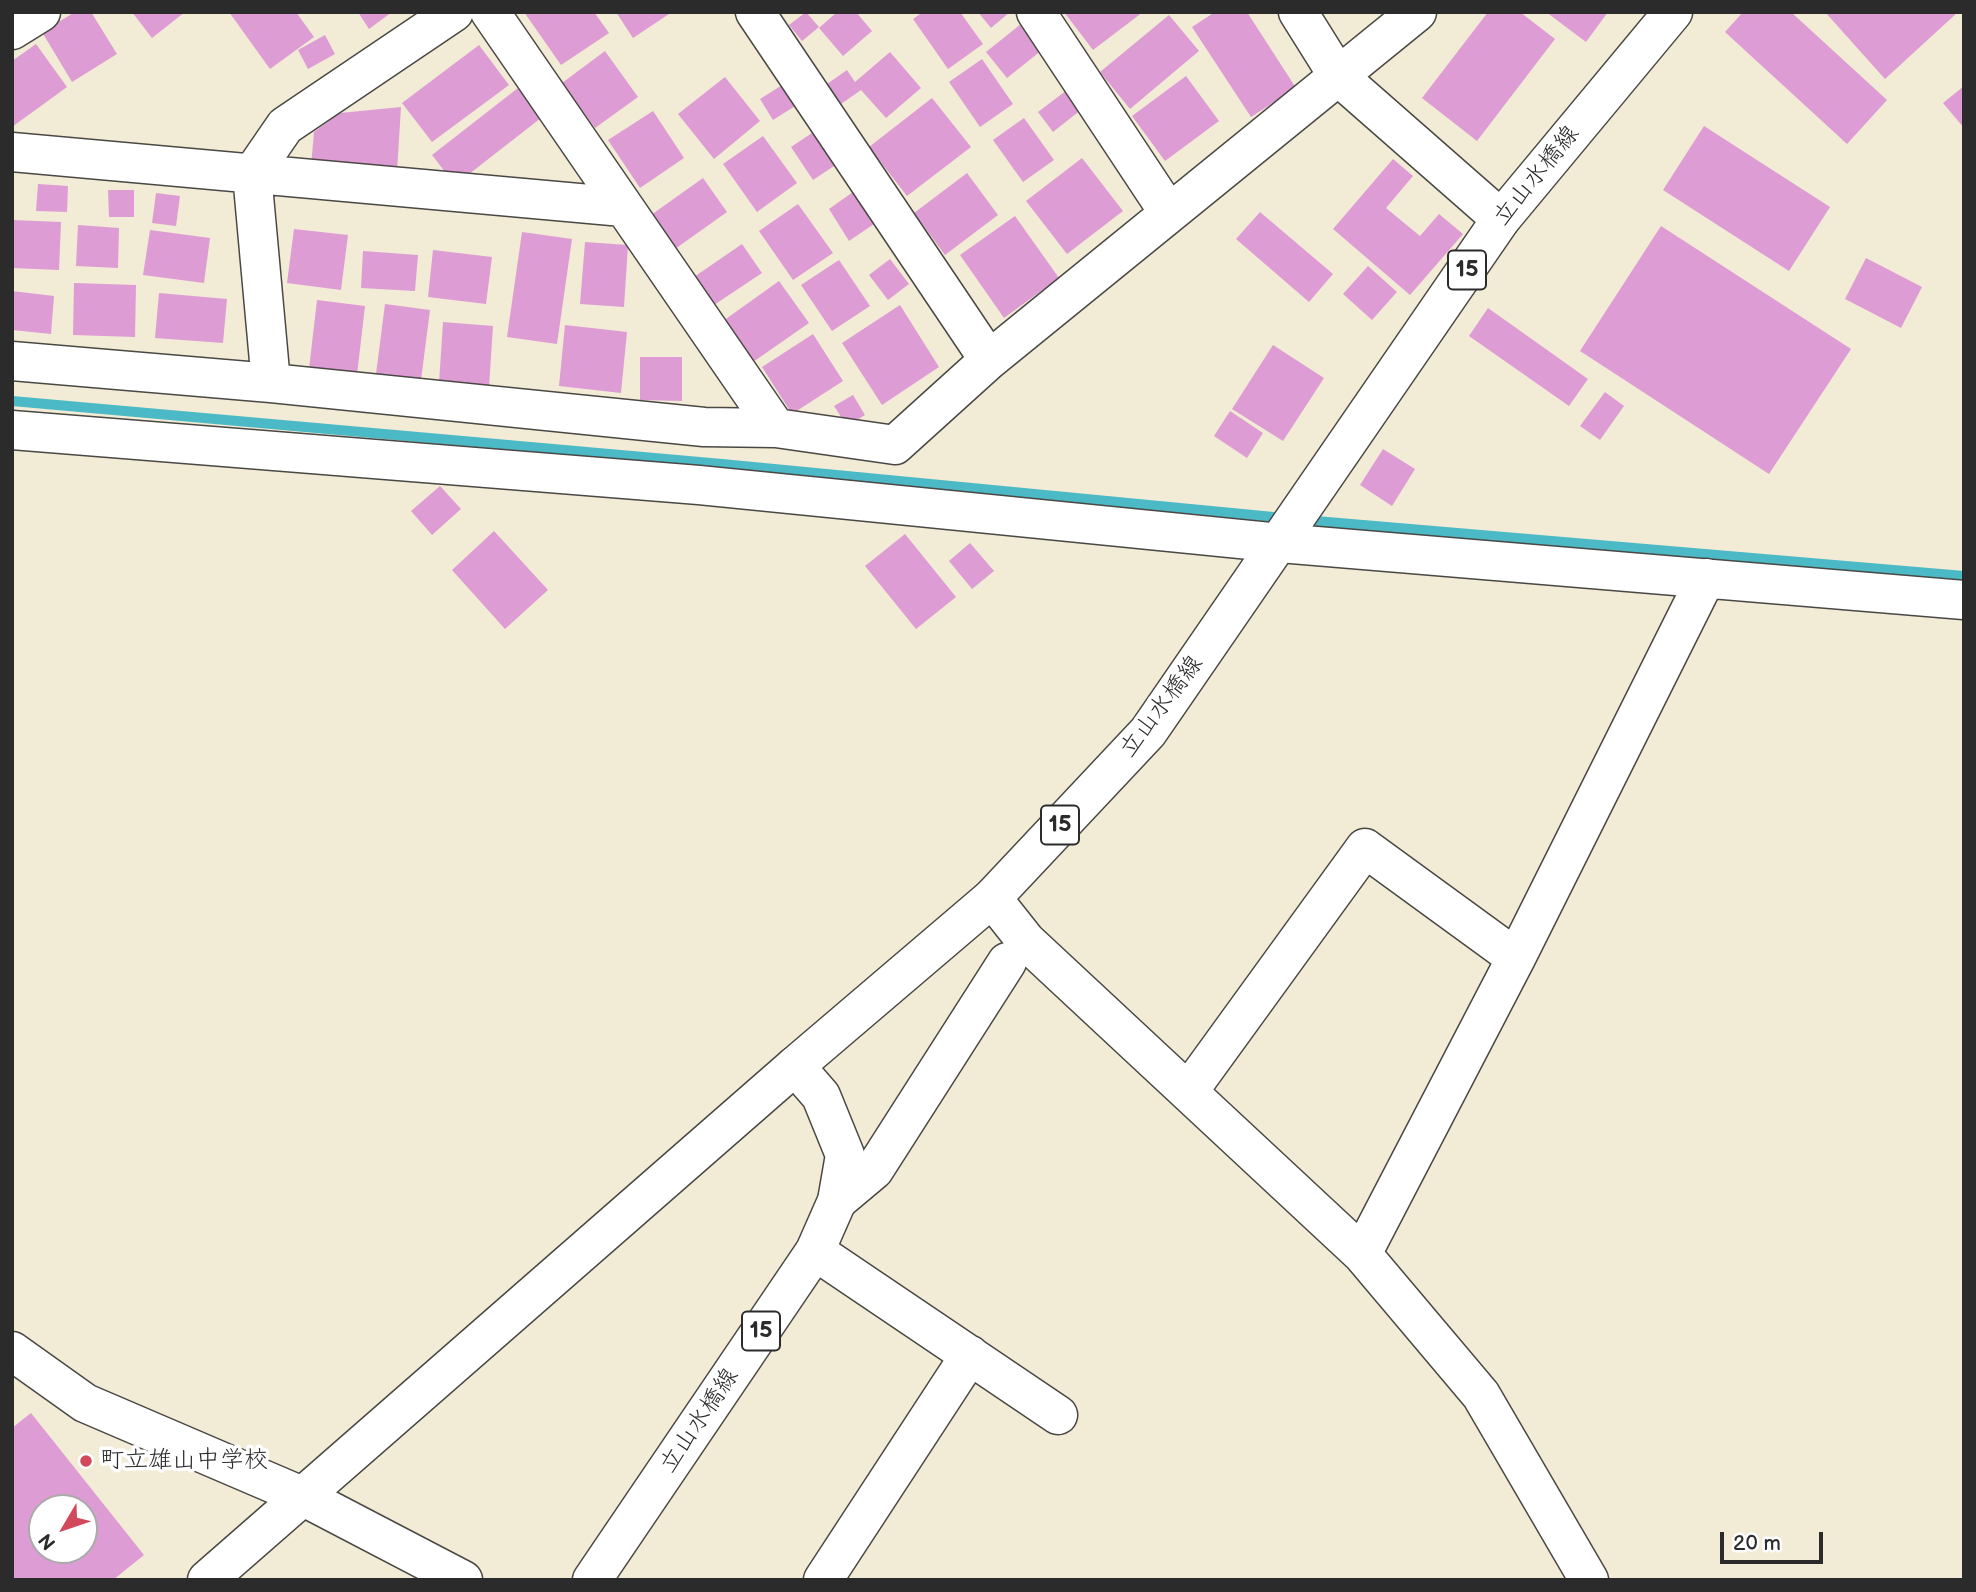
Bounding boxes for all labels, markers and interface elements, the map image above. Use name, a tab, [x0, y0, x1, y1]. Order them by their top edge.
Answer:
street label: 立山水橋線	[1488, 120, 1586, 232]
road number: 15	[1448, 250, 1486, 290]
street label: 立山水橋線	[1114, 650, 1210, 764]
road number: 15	[1041, 806, 1079, 845]
road number: 15	[742, 1312, 780, 1350]
street label: 立山水橋線	[655, 1363, 745, 1479]
place label: 町立雄山中学校	[100, 1447, 268, 1475]
marker: 町立雄山中学校	[78, 1453, 94, 1469]
north arrow	[28, 1494, 98, 1564]
scale bar	[1724, 1518, 1827, 1562]
text: N	[34, 1528, 61, 1554]
text: 20 m	[1733, 1531, 1781, 1556]

